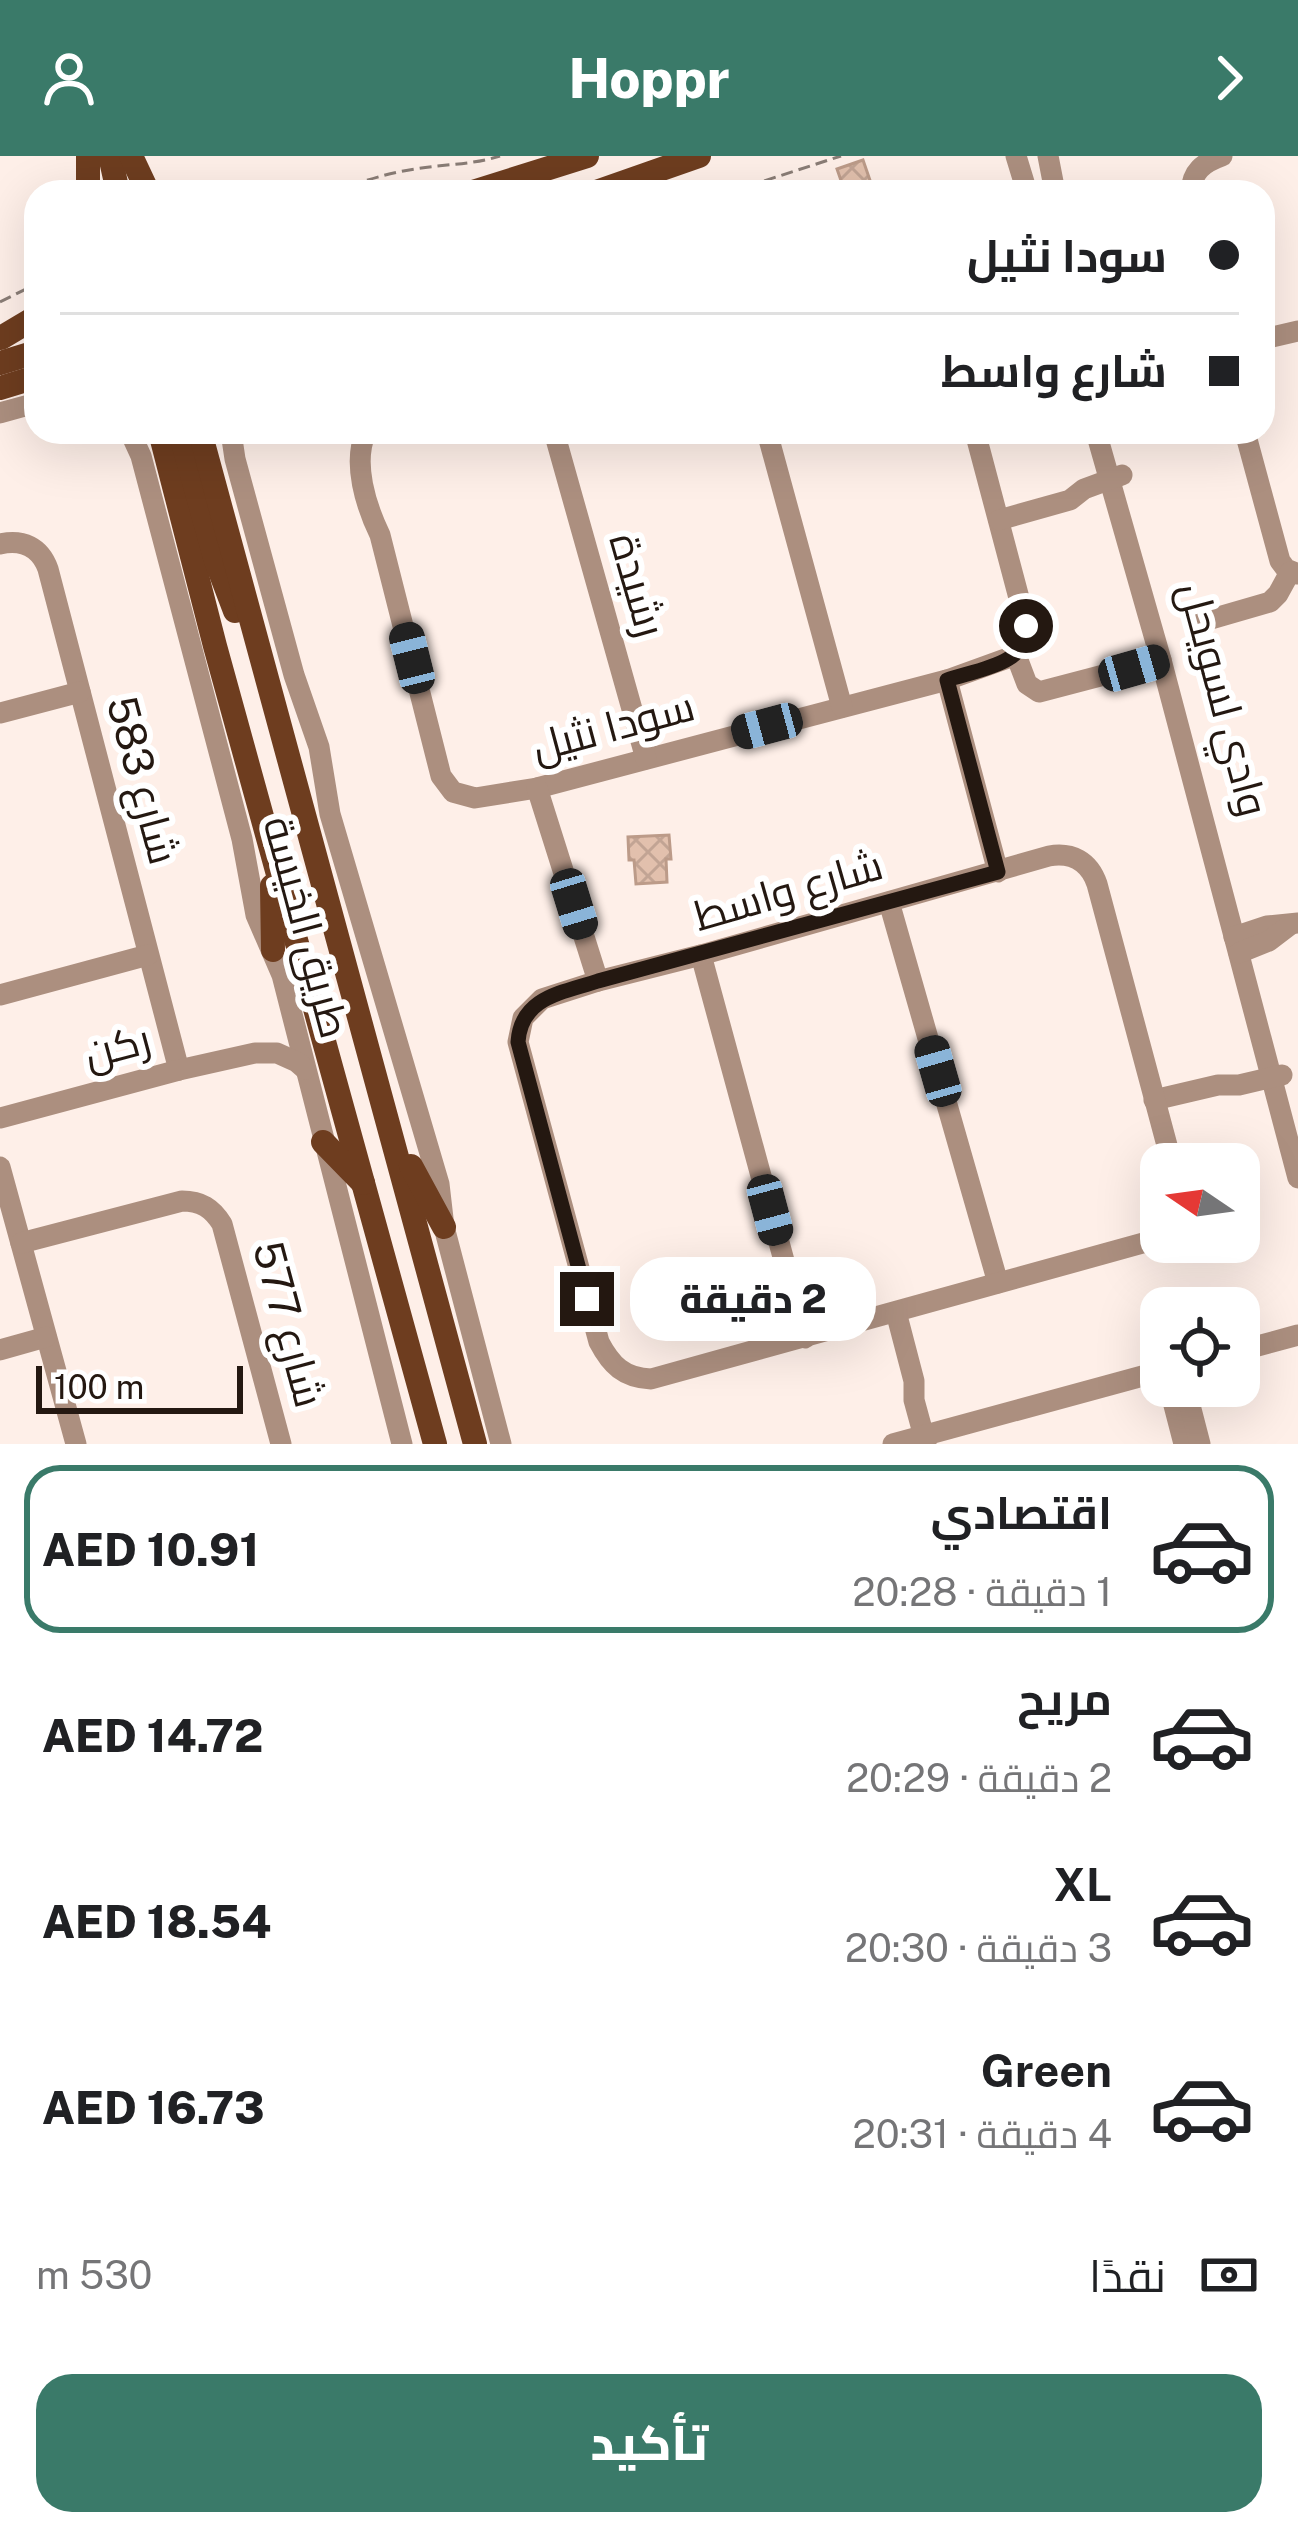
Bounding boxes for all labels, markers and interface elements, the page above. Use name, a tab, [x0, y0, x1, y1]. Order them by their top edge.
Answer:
icon: person	[36, 45, 102, 111]
icon: forward	[1196, 45, 1262, 111]
text: Hoppr	[568, 47, 730, 110]
text: سودا نثيل	[967, 229, 1167, 282]
text: شارع واسط	[941, 344, 1167, 397]
street label: رشيدة	[600, 528, 677, 642]
street label: وادي لسويحل	[1161, 577, 1279, 824]
route start	[999, 599, 1053, 653]
car	[386, 619, 438, 697]
car	[1094, 641, 1174, 695]
street label: سودا نثيل	[526, 680, 700, 772]
street label: شارع 583	[94, 691, 189, 870]
car	[728, 699, 806, 753]
street label: طريق الخيسة	[252, 811, 361, 1043]
street label: شارع واسط	[688, 839, 889, 944]
car	[546, 864, 602, 944]
street label: ركن	[78, 1013, 156, 1079]
car	[911, 1031, 965, 1111]
north arrow	[1140, 1143, 1260, 1263]
map controls	[1140, 1143, 1260, 1407]
car	[743, 1171, 797, 1249]
street label: شارع 577	[240, 1236, 335, 1413]
callout: 2 دقيقة	[629, 1257, 875, 1341]
route end	[560, 1272, 614, 1326]
text: 2 دقيقة	[679, 1276, 827, 1322]
button: locate	[1140, 1287, 1260, 1407]
scale bar	[36, 1360, 243, 1413]
text: 100 m	[54, 1368, 144, 1406]
text: اقتصادي	[931, 1486, 1112, 1539]
icon: car	[1148, 1495, 1256, 1603]
text: AED 10.91	[42, 1523, 259, 1576]
text: 1 دقيقة · 20:28	[852, 1569, 1112, 1615]
text: مريح	[1017, 1672, 1112, 1725]
icon: car	[1148, 1681, 1256, 1789]
text: AED 14.72	[42, 1709, 263, 1762]
text: 2 دقيقة · 20:29	[846, 1755, 1112, 1801]
text: XL	[1054, 1858, 1112, 1911]
icon: car	[1148, 1867, 1256, 1975]
text: AED 18.54	[42, 1895, 271, 1948]
text: 3 دقيقة · 20:30	[845, 1925, 1112, 1971]
text: Green	[981, 2044, 1112, 2097]
icon: car	[1148, 2053, 1256, 2161]
text: AED 16.73	[42, 2081, 265, 2134]
text: 4 دقيقة · 20:31	[853, 2111, 1112, 2157]
icon: cash	[1196, 2242, 1262, 2308]
text: نقدًا	[1089, 2249, 1166, 2302]
text: 530 m	[36, 2252, 152, 2298]
button: تأكيد	[36, 2374, 1262, 2512]

